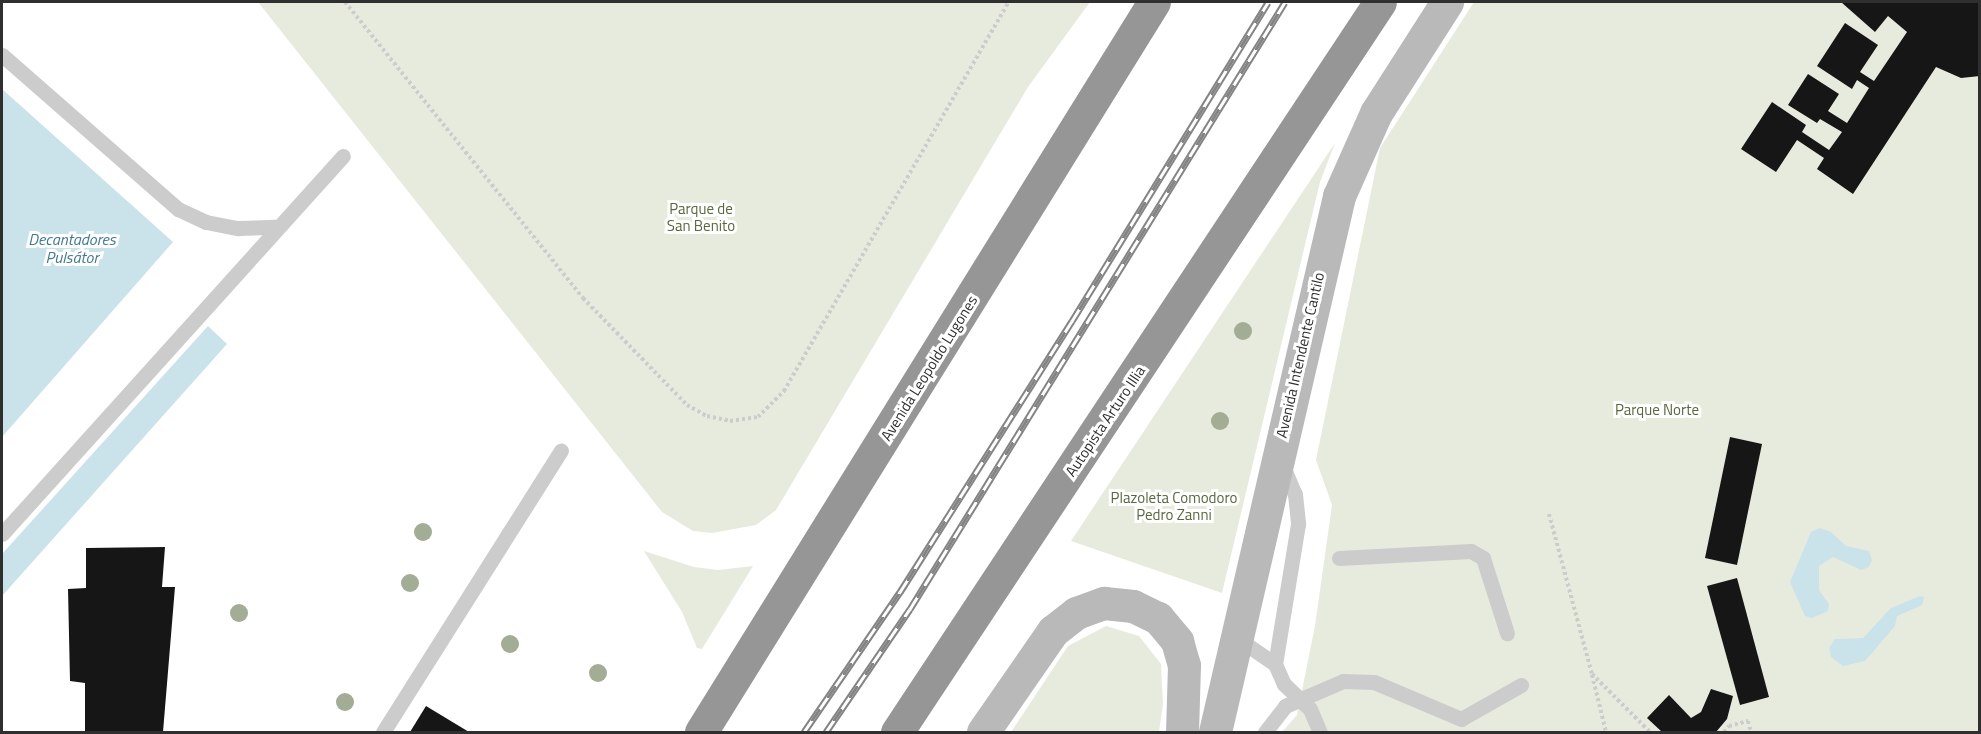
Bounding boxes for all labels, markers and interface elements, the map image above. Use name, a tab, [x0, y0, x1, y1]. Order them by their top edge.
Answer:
park label: Parque de San Benito	[667, 199, 735, 234]
water label: Decantadores Pulsátor	[28, 229, 116, 267]
street label: Avenida Intendente Cantilo	[1272, 270, 1328, 440]
street label: Avenida Leopoldo Lugones	[877, 292, 981, 444]
street label: Autopista Arturo Illia	[1061, 362, 1149, 480]
park label: Parque Norte	[1615, 401, 1699, 419]
park label: Plazoleta Comodoro Pedro Zanni	[1111, 488, 1237, 523]

